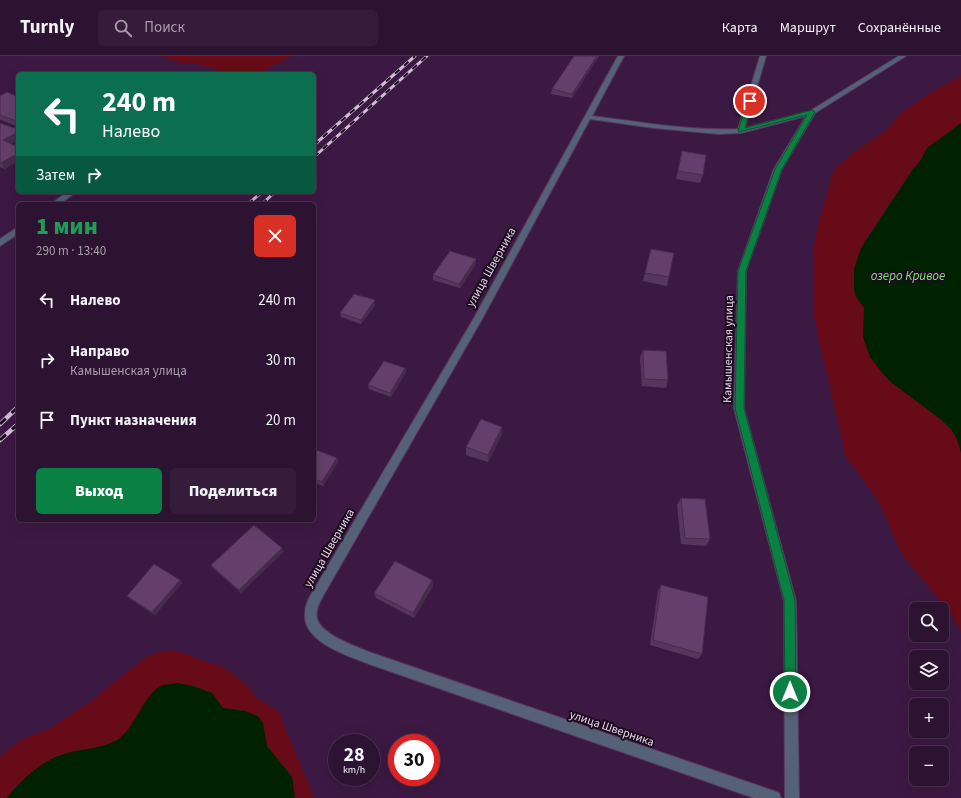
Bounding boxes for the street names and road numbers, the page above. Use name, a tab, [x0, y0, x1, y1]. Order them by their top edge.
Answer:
street label: улица Шверника	[463, 224, 520, 310]
street label: Камышенская улица	[719, 295, 738, 403]
street label: улица Шверника	[300, 506, 359, 591]
street label: улица Шверника	[567, 706, 656, 751]

